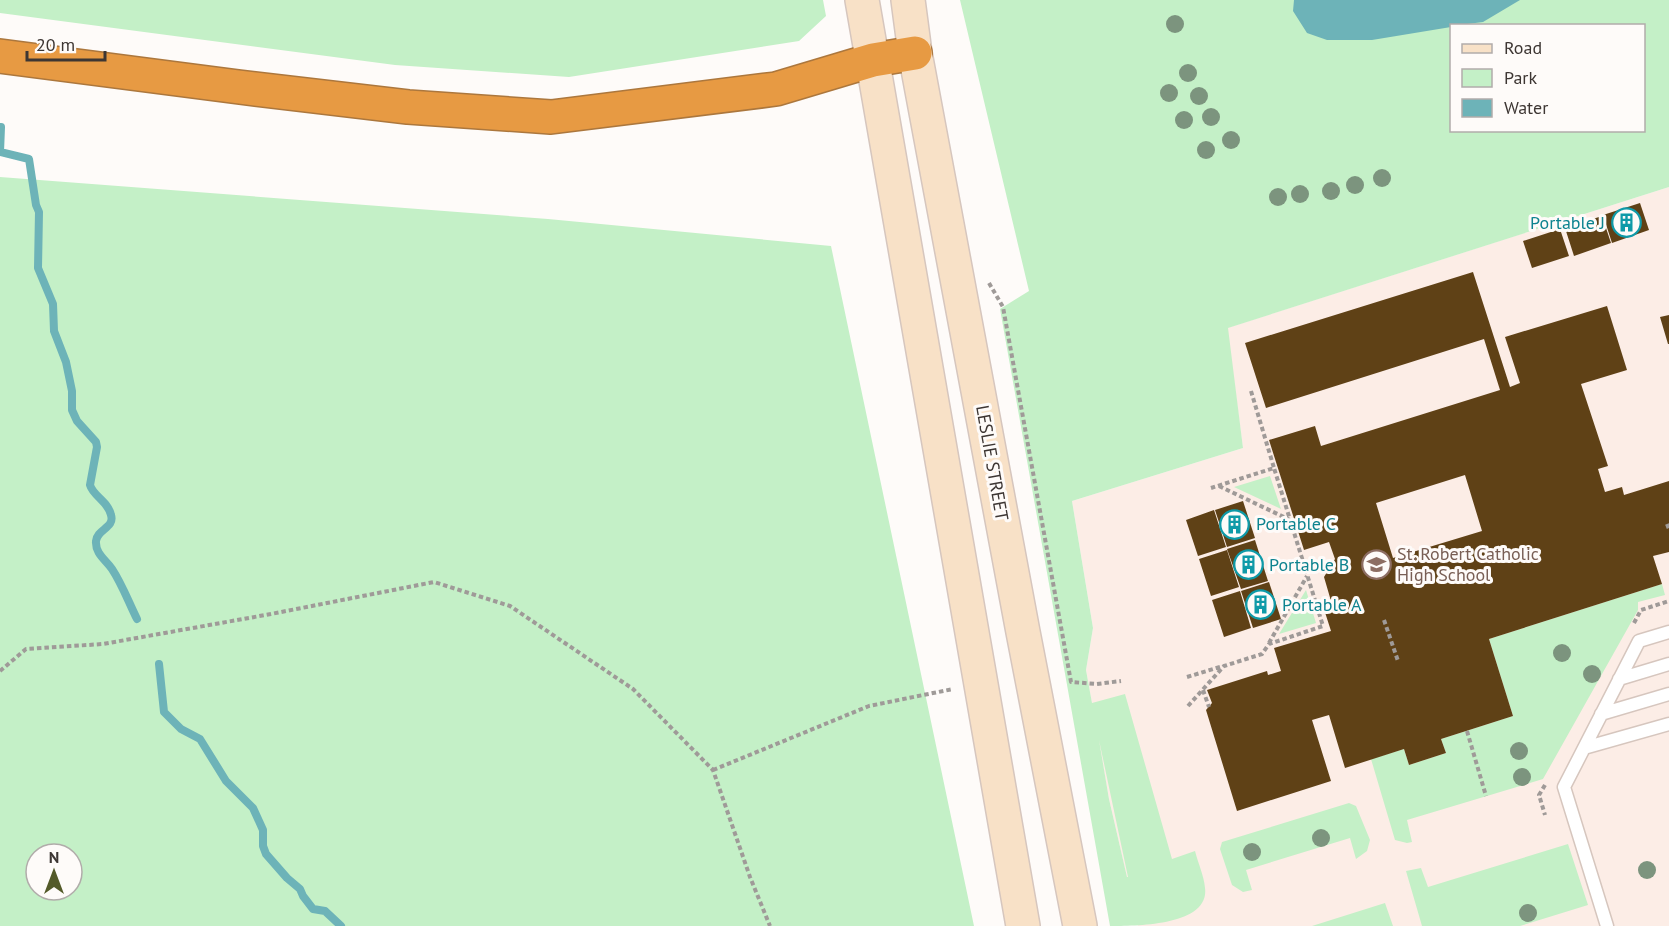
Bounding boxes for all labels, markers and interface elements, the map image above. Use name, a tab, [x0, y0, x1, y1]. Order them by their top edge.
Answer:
scale bar	[27, 24, 105, 62]
legend	[1450, 24, 1645, 132]
text: 20 m	[36, 33, 75, 56]
text: Road	[1504, 36, 1542, 59]
text: Park	[1504, 66, 1537, 89]
text: Water	[1504, 96, 1548, 119]
building icon: Portable J	[1610, 207, 1642, 239]
place label: Portable J	[1530, 211, 1605, 234]
street label: LESLIE STREET	[971, 403, 1014, 523]
building icon: Portable C	[1219, 508, 1251, 540]
place label: Portable C	[1256, 512, 1336, 535]
place label: St. Robert Catholic High School	[1397, 542, 1539, 586]
school or university icon: St. Robert Catholic High School	[1360, 548, 1392, 580]
building icon: Portable B	[1232, 549, 1264, 581]
place label: Portable B	[1269, 553, 1349, 576]
building icon: Portable A	[1245, 589, 1277, 621]
place label: Portable A	[1282, 593, 1362, 616]
north arrow	[24, 842, 84, 902]
text: N	[49, 847, 59, 867]

